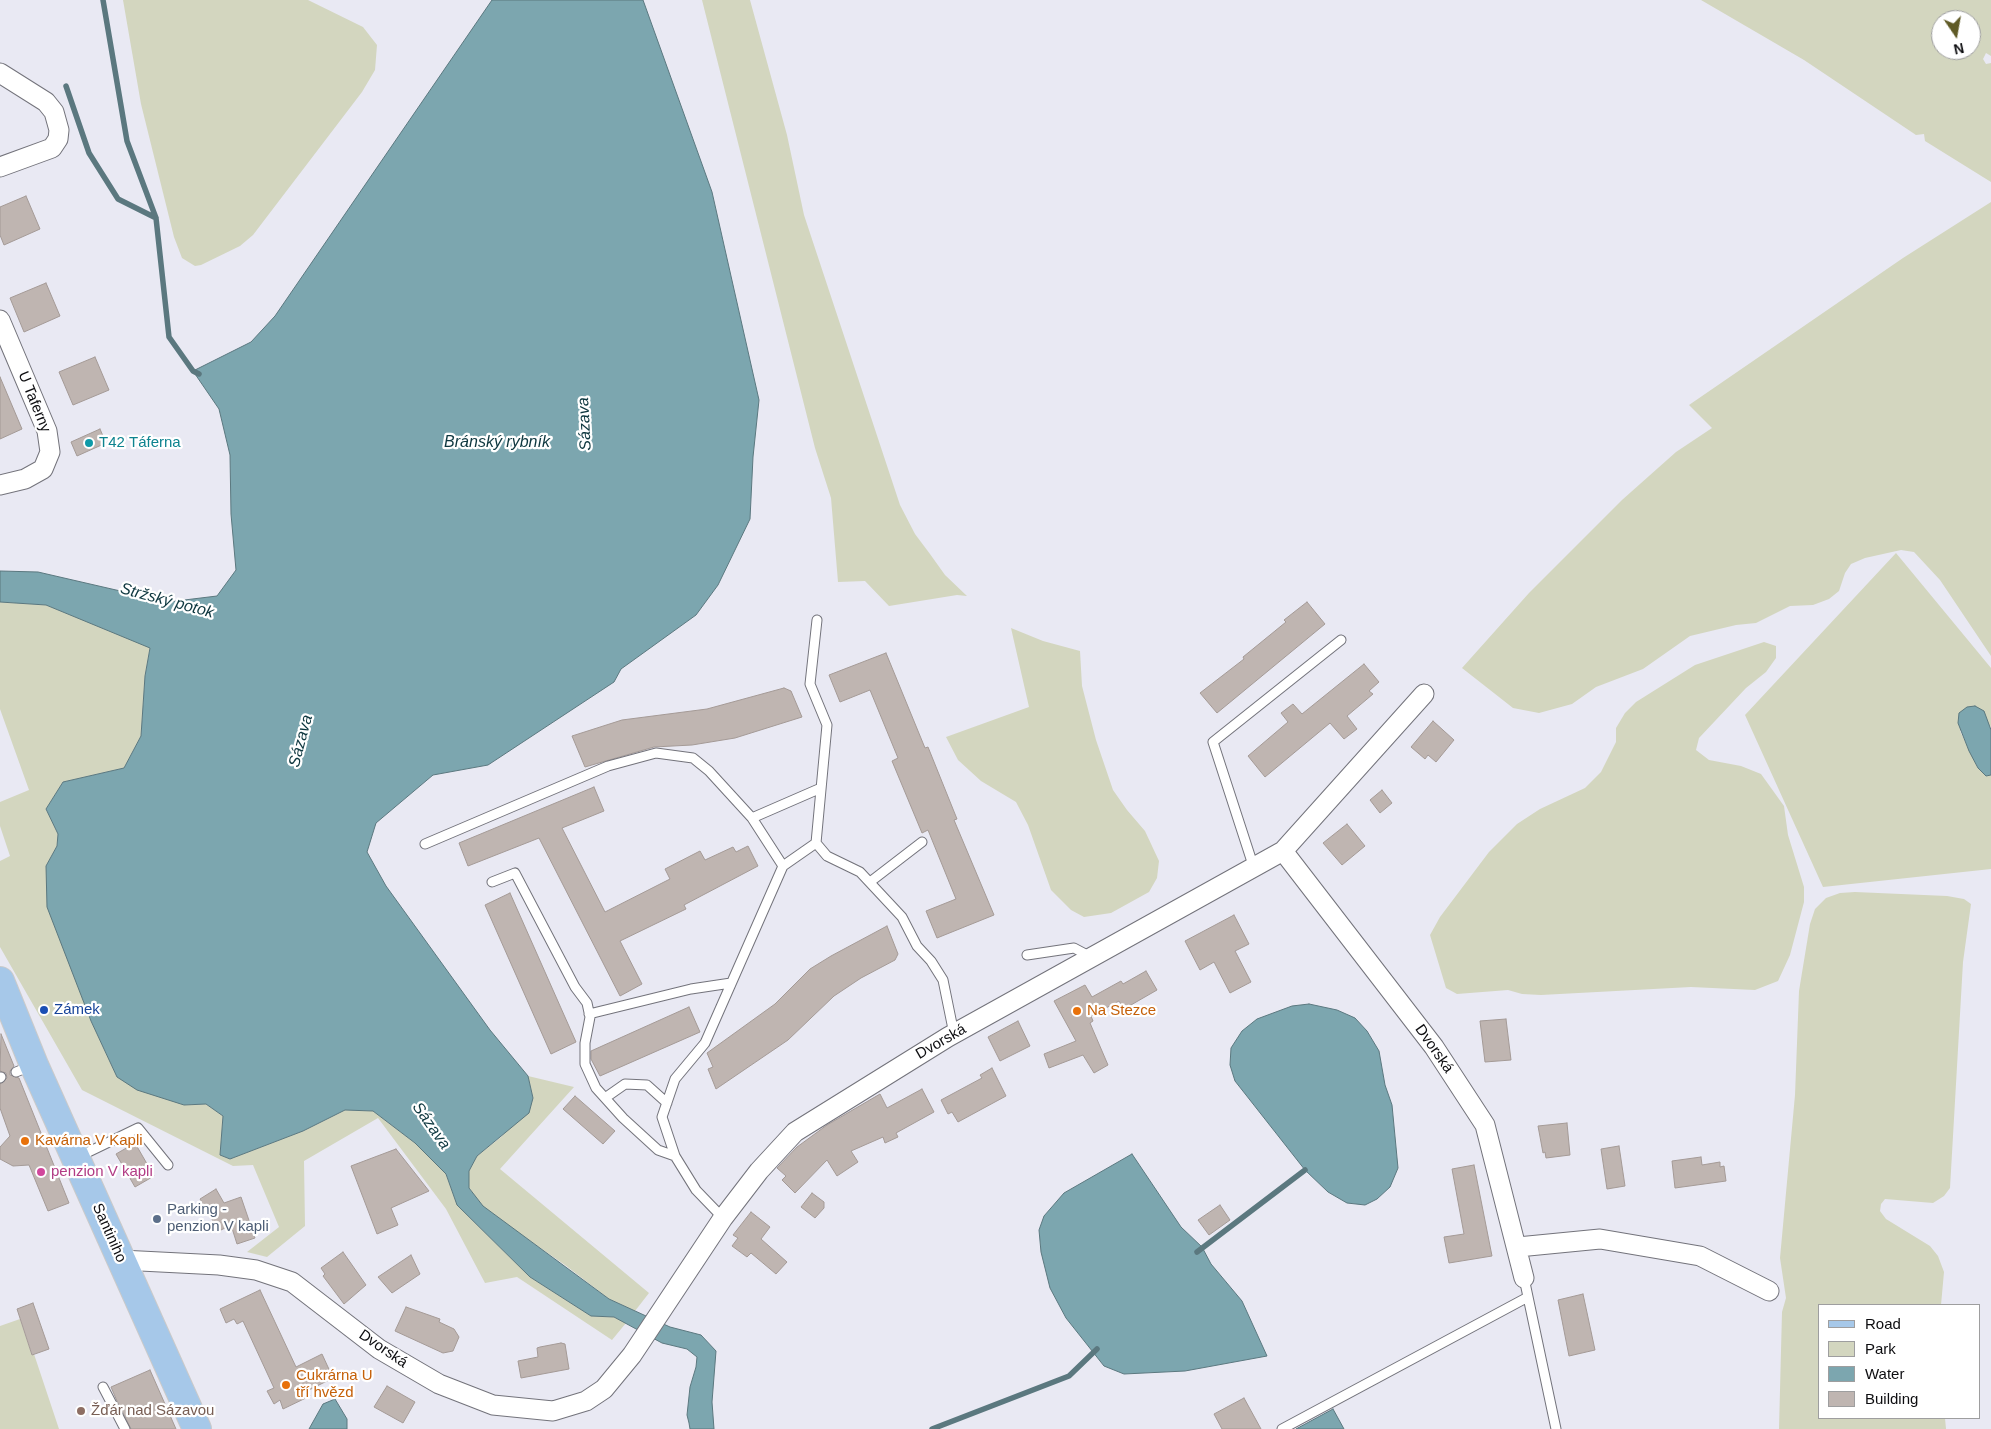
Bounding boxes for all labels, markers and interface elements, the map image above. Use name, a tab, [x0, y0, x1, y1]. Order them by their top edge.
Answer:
north arrow	[1931, 10, 1981, 60]
text: N	[1952, 40, 1966, 58]
street label: U Taferny	[14, 369, 54, 435]
water label: Sázava	[574, 397, 596, 451]
water label: Bránský rybník	[444, 433, 550, 453]
place label: T42 Táferna	[99, 434, 181, 452]
marker: T42 Táferna	[83, 437, 95, 449]
water label: Stržský potok	[118, 579, 216, 623]
water label: Sázava	[285, 713, 317, 769]
place label: Zámek	[54, 1001, 100, 1019]
place label: Na Stezce	[1087, 1002, 1156, 1020]
marker: Zámek	[38, 1004, 50, 1016]
marker: Na Stezce	[1071, 1005, 1083, 1017]
street label: Dvorská	[913, 1020, 969, 1064]
street label: Dvorská	[1411, 1021, 1457, 1077]
water label: Sázava	[408, 1099, 454, 1153]
place label: Kavárna V Kapli	[35, 1132, 143, 1150]
marker: Kavárna V Kapli	[19, 1135, 31, 1147]
place label: penzion V kapli	[51, 1163, 153, 1181]
marker: penzion V kapli	[35, 1166, 47, 1178]
street label: Santiniho	[88, 1201, 130, 1265]
place label: Parking - penzion V kapli	[167, 1201, 269, 1236]
marker: Parking - penzion V kapli	[151, 1213, 163, 1225]
legend	[1818, 1304, 1981, 1419]
text: Road	[1865, 1315, 1901, 1332]
street label: Dvorská	[355, 1326, 411, 1372]
text: Park	[1865, 1340, 1896, 1357]
text: Water	[1865, 1365, 1904, 1382]
place label: Cukrárna U tří hvězd	[296, 1367, 373, 1402]
marker: Cukrárna U tří hvězd	[280, 1379, 292, 1391]
text: Building	[1865, 1390, 1918, 1407]
place label: Žďár nad Sázavou	[91, 1402, 214, 1420]
marker: Žďár nad Sázavou	[75, 1405, 87, 1417]

